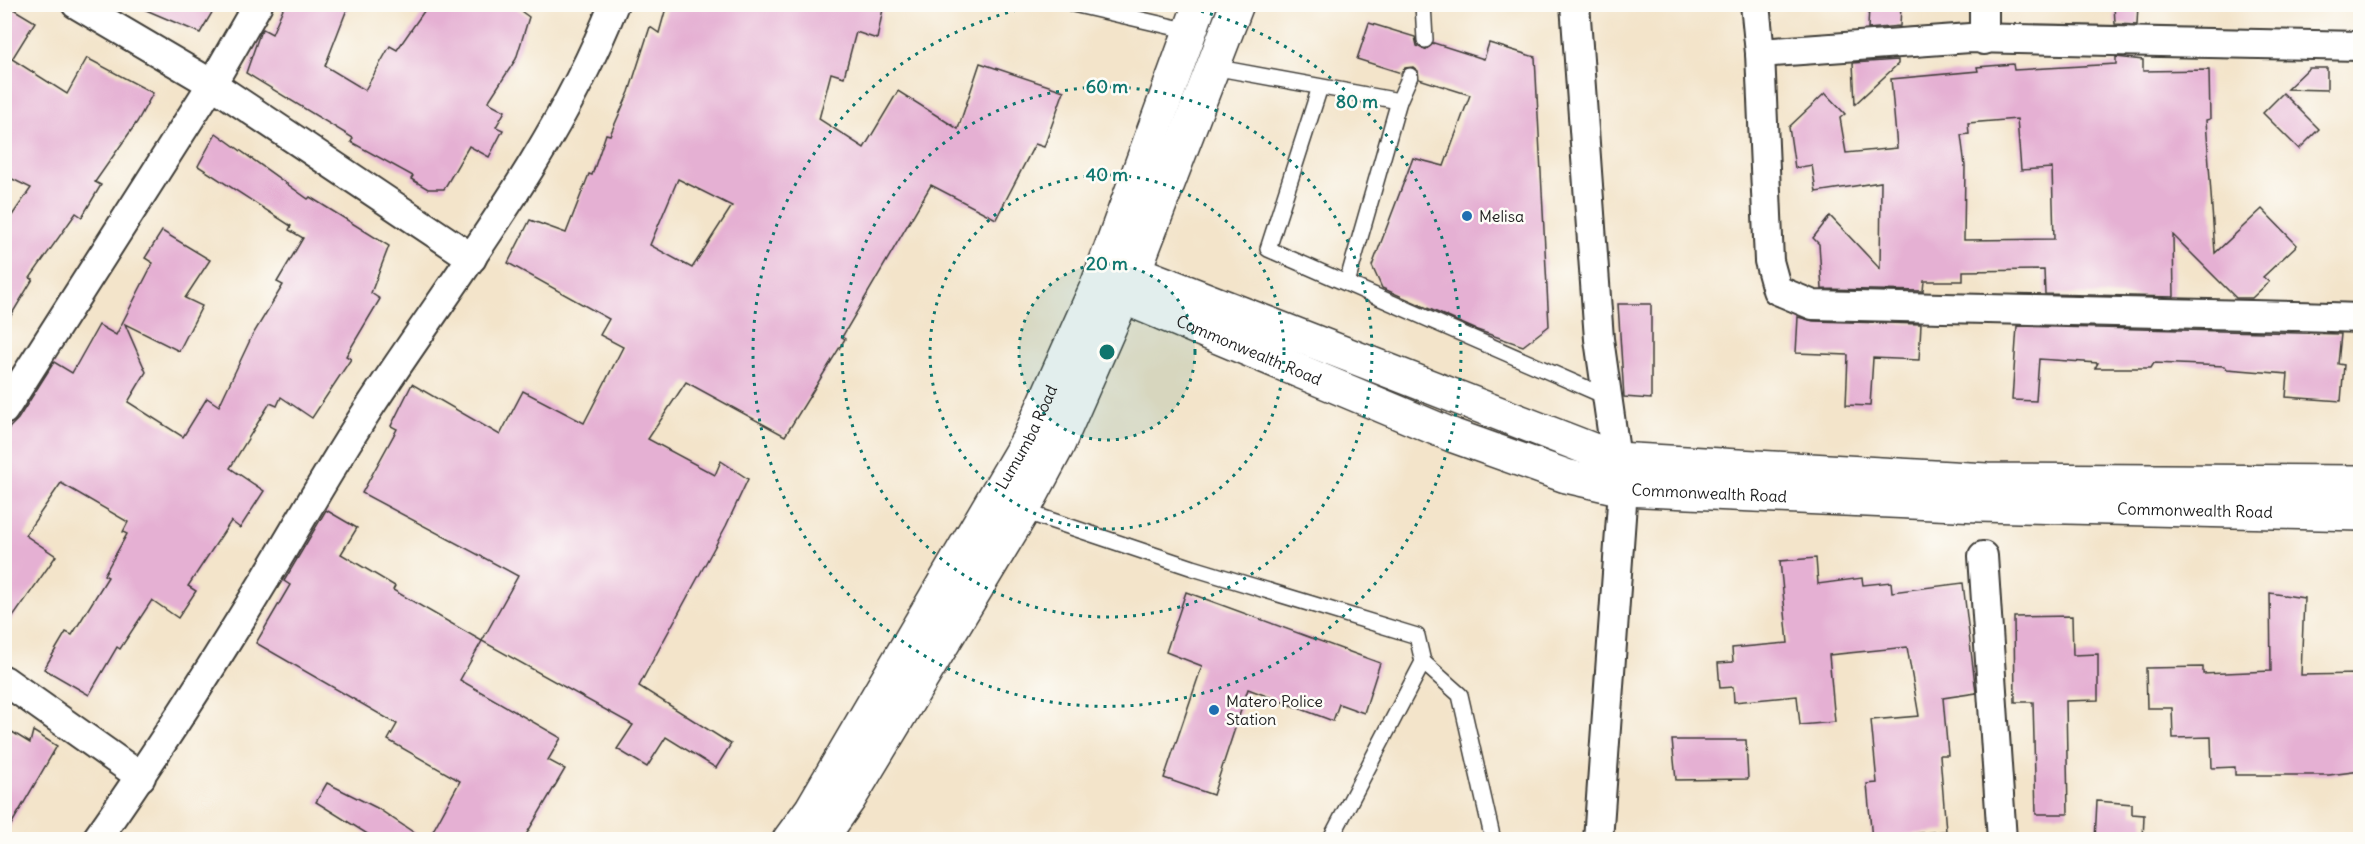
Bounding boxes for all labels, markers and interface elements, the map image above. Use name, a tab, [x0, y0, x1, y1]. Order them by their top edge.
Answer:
text: 60 m	[1086, 75, 1128, 98]
text: 80 m	[1336, 90, 1378, 113]
text: 40 m	[1086, 163, 1128, 186]
place label: Melisa	[1479, 206, 1524, 226]
marker: Melisa	[1460, 209, 1474, 223]
text: 20 m	[1086, 252, 1128, 275]
street label: Commonwealth Road	[1174, 311, 1325, 389]
centre of rings	[1097, 342, 1117, 362]
street label: Lumumba Road	[991, 382, 1061, 493]
street label: Commonwealth Road	[1631, 479, 1787, 506]
street label: Commonwealth Road	[2117, 498, 2273, 522]
place label: Matero Police Station	[1226, 691, 1323, 729]
marker: Matero Police Station	[1207, 703, 1221, 717]

